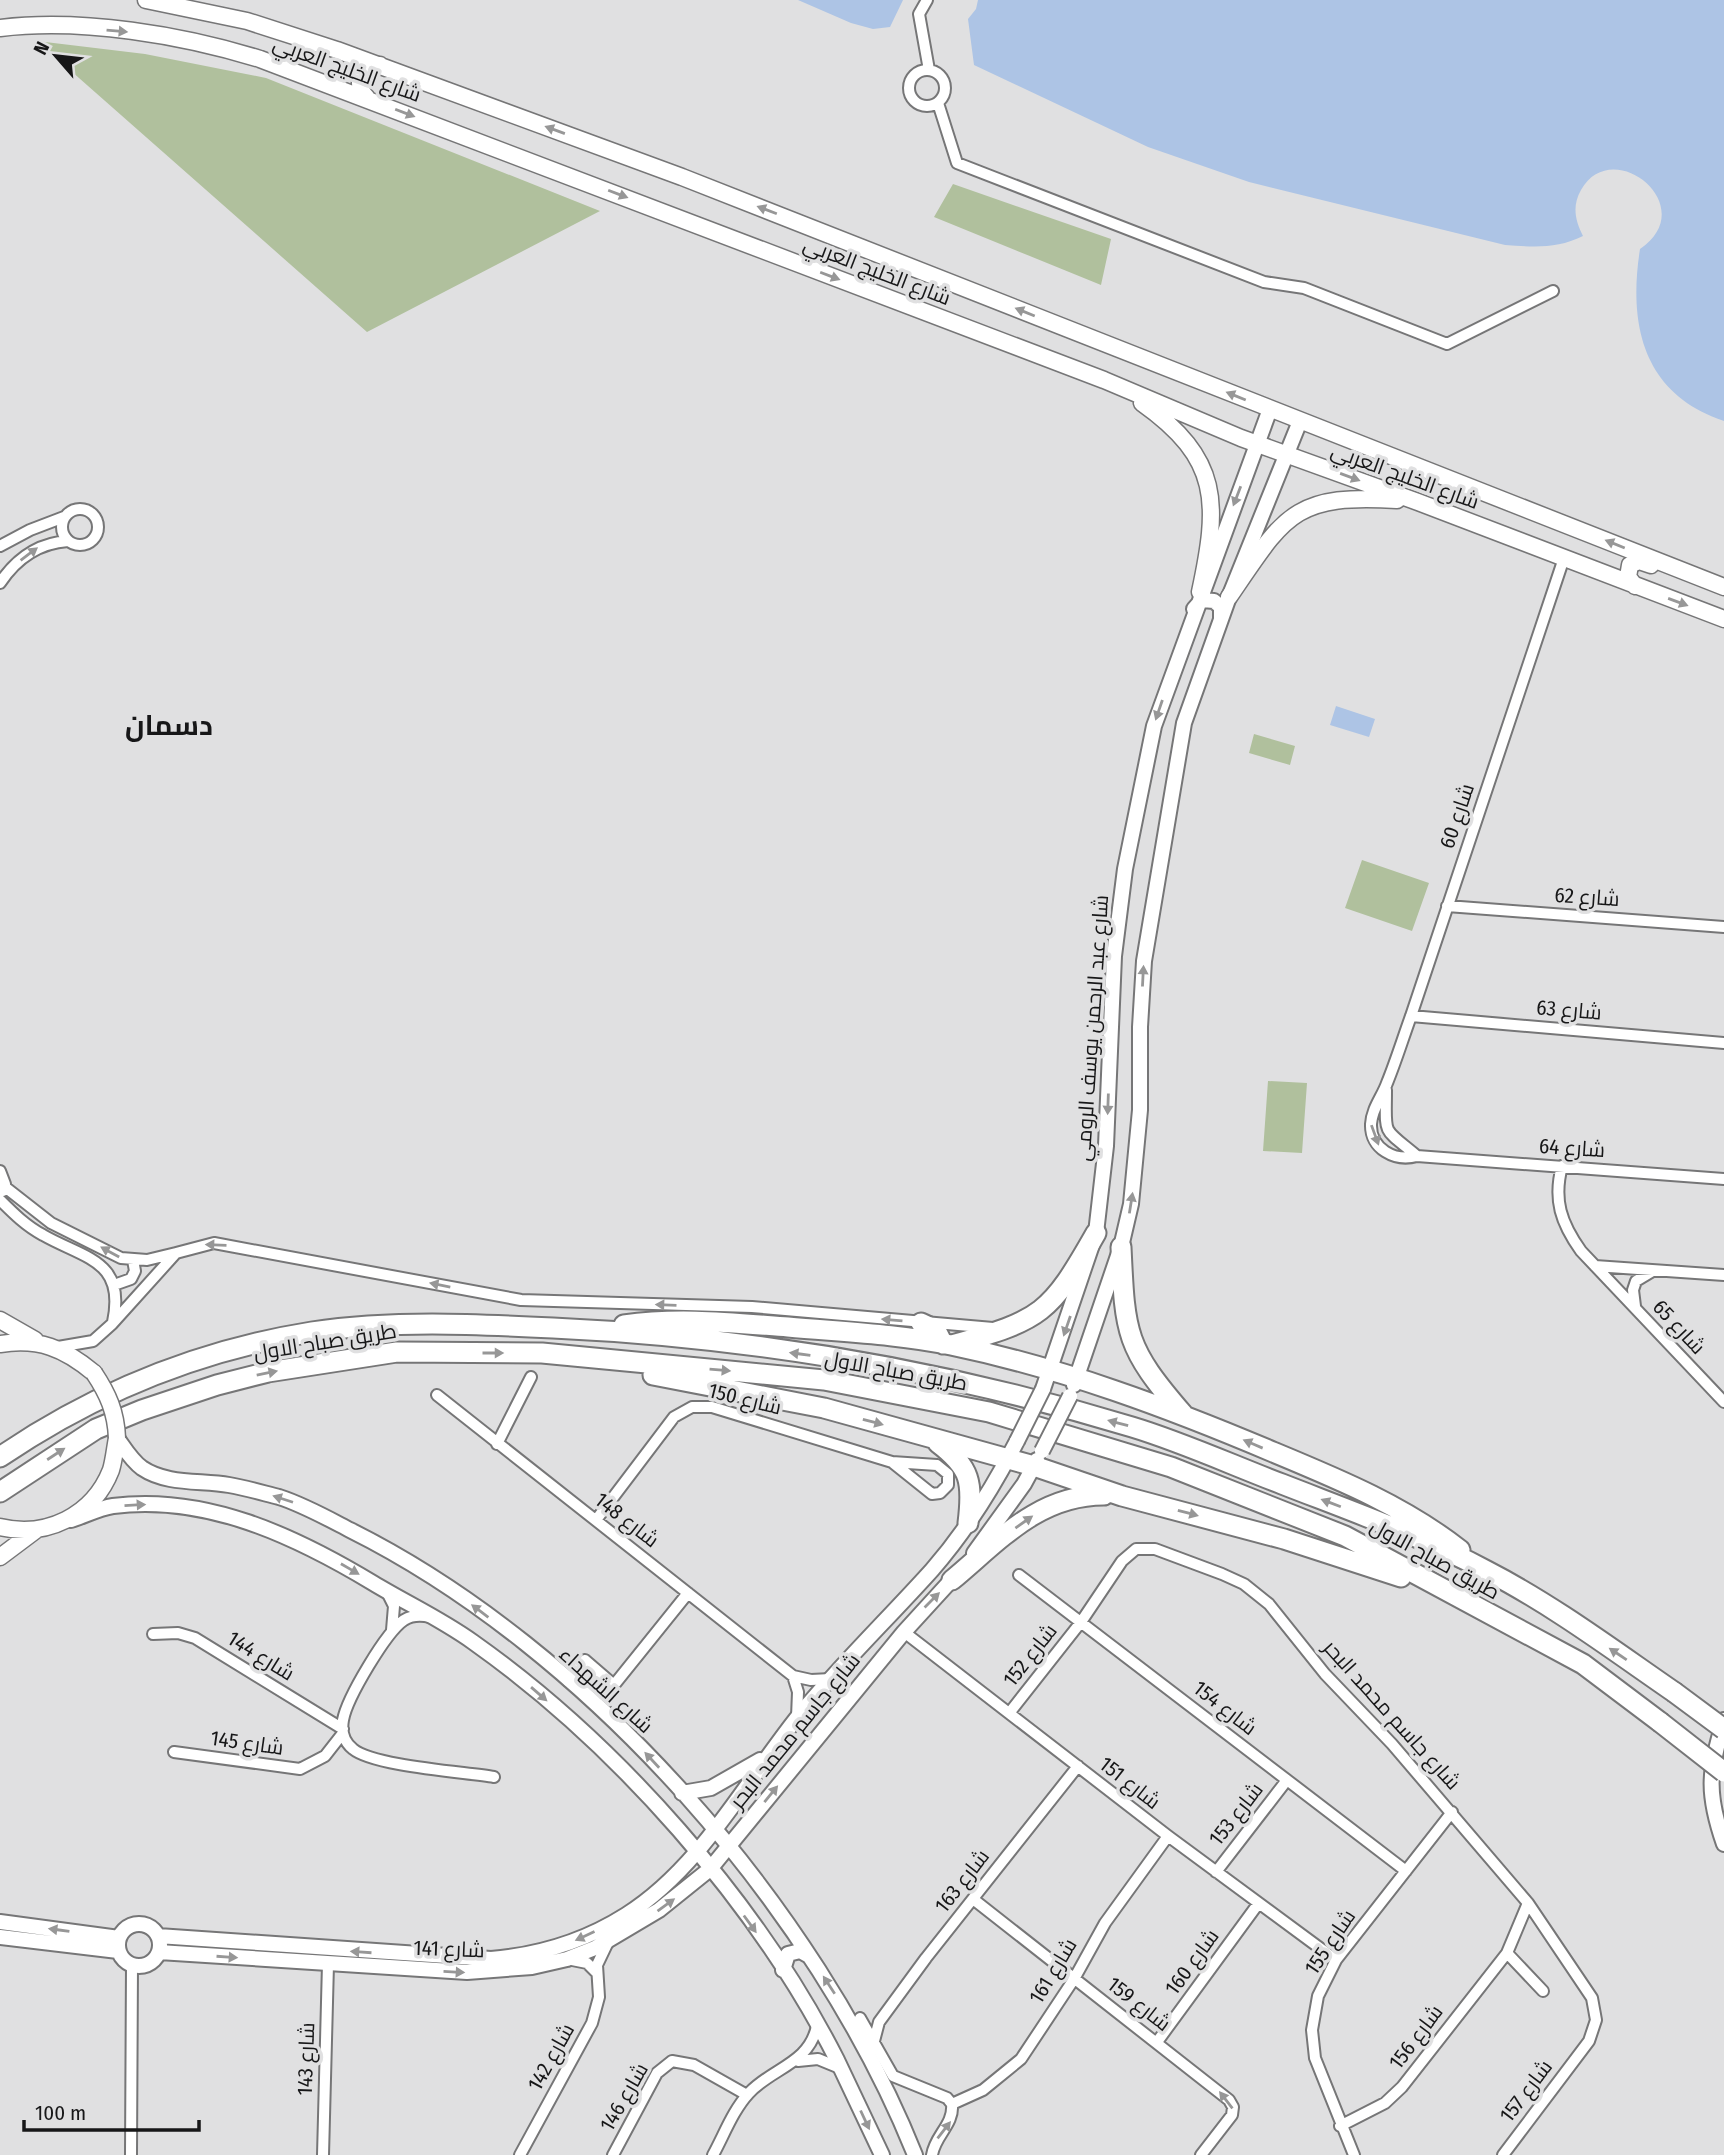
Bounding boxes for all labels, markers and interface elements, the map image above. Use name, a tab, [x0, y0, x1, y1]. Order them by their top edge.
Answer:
north arrow	[21, 21, 91, 91]
one-way arrow	[106, 26, 128, 37]
street label: شارع الخليج العربي	[268, 30, 425, 111]
text: N	[29, 38, 54, 59]
one-way arrow	[395, 107, 416, 118]
one-way arrow	[544, 124, 565, 135]
one-way arrow	[607, 189, 628, 200]
one-way arrow	[757, 205, 778, 216]
street label: شارع الخليج العربي	[799, 231, 954, 314]
one-way arrow	[820, 270, 841, 281]
one-way arrow	[1014, 306, 1035, 317]
one-way arrow	[1225, 390, 1246, 401]
street label: شارع الخليج العربي	[1326, 437, 1483, 518]
one-way arrow	[1340, 472, 1361, 483]
one-way arrow	[1231, 485, 1242, 506]
one-way arrow	[1604, 539, 1625, 550]
one-way arrow	[20, 547, 39, 561]
one-way arrow	[1667, 597, 1688, 608]
one-way arrow	[1153, 699, 1164, 720]
district label: دسمان	[125, 709, 213, 742]
street label: شارع 60	[1434, 780, 1481, 852]
street label: شارع 62	[1554, 882, 1620, 913]
street label: شارع عبد الرحمن يوسف الرومي	[1070, 894, 1117, 1162]
one-way arrow	[1138, 965, 1149, 987]
street label: شارع 63	[1535, 994, 1603, 1027]
one-way arrow	[1102, 1093, 1113, 1115]
one-way arrow	[1370, 1125, 1381, 1146]
street label: شارع 64	[1538, 1133, 1606, 1164]
one-way arrow	[1126, 1192, 1137, 1214]
one-way arrow	[205, 1239, 227, 1250]
one-way arrow	[100, 1246, 120, 1258]
one-way arrow	[429, 1279, 451, 1290]
street label: شارع 65	[1646, 1294, 1711, 1361]
one-way arrow	[654, 1299, 676, 1310]
one-way arrow	[881, 1314, 903, 1325]
one-way arrow	[1061, 1316, 1072, 1337]
street label: طريق صباح الاول	[252, 1318, 398, 1367]
street label: طريق صباح الاول	[823, 1346, 969, 1397]
one-way arrow	[482, 1347, 504, 1359]
one-way arrow	[789, 1349, 811, 1360]
one-way arrow	[709, 1365, 731, 1376]
one-way arrow	[256, 1367, 278, 1378]
street label: شارع 150	[706, 1377, 784, 1422]
one-way arrow	[863, 1417, 884, 1427]
one-way arrow	[1106, 1417, 1128, 1428]
one-way arrow	[1243, 1438, 1264, 1449]
one-way arrow	[46, 1447, 66, 1460]
street label: شارع 148	[589, 1487, 664, 1554]
one-way arrow	[272, 1493, 293, 1504]
one-way arrow	[1320, 1497, 1341, 1508]
one-way arrow	[124, 1499, 146, 1510]
one-way arrow	[1178, 1509, 1199, 1519]
street label: طريق صباح الاول	[1365, 1513, 1504, 1606]
one-way arrow	[1015, 1515, 1033, 1529]
one-way arrow	[340, 1563, 360, 1575]
one-way arrow	[924, 1592, 940, 1609]
one-way arrow	[471, 1604, 489, 1618]
street label: شارع 152	[997, 1618, 1063, 1692]
street label: شارع 144	[222, 1625, 299, 1688]
street label: شارع جاسم محمد البحر	[1316, 1634, 1466, 1796]
street label: شارع الشهداء	[553, 1641, 658, 1740]
one-way arrow	[1609, 1647, 1627, 1661]
street label: شارع جاسم محمد البحر	[724, 1648, 867, 1815]
street label: شارع 154	[1187, 1675, 1262, 1742]
one-way arrow	[530, 1686, 548, 1702]
street label: شارع 145	[209, 1725, 285, 1762]
street label: شارع 151	[1094, 1751, 1166, 1816]
one-way arrow	[644, 1752, 660, 1769]
street label: شارع 153	[1203, 1777, 1269, 1851]
one-way arrow	[763, 1785, 778, 1802]
street label: شارع 163	[929, 1844, 996, 1919]
one-way arrow	[657, 1898, 675, 1912]
street label: شارع 155	[1299, 1904, 1362, 1980]
one-way arrow	[743, 1915, 757, 1933]
street label: شارع 160	[1159, 1924, 1225, 2001]
one-way arrow	[48, 1925, 70, 1936]
one-way arrow	[574, 1931, 595, 1942]
street label: شارع 161	[1023, 1934, 1083, 2009]
street label: شارع 141	[413, 1935, 485, 1964]
one-way arrow	[350, 1946, 372, 1957]
one-way arrow	[216, 1951, 238, 1962]
one-way arrow	[443, 1966, 465, 1977]
street label: شارع 159	[1101, 1971, 1176, 2038]
one-way arrow	[822, 1976, 835, 1995]
street label: شارع 156	[1383, 2000, 1449, 2075]
street label: شارع 142	[522, 2019, 581, 2096]
street label: شارع 143	[292, 2022, 321, 2096]
street label: شارع 157	[1494, 2055, 1559, 2128]
street label: شارع 146	[594, 2058, 655, 2136]
scale bar	[24, 2088, 200, 2132]
one-way arrow	[1219, 2091, 1233, 2110]
text: 100 m	[35, 2100, 86, 2126]
one-way arrow	[859, 2110, 871, 2130]
one-way arrow	[936, 2121, 951, 2139]

